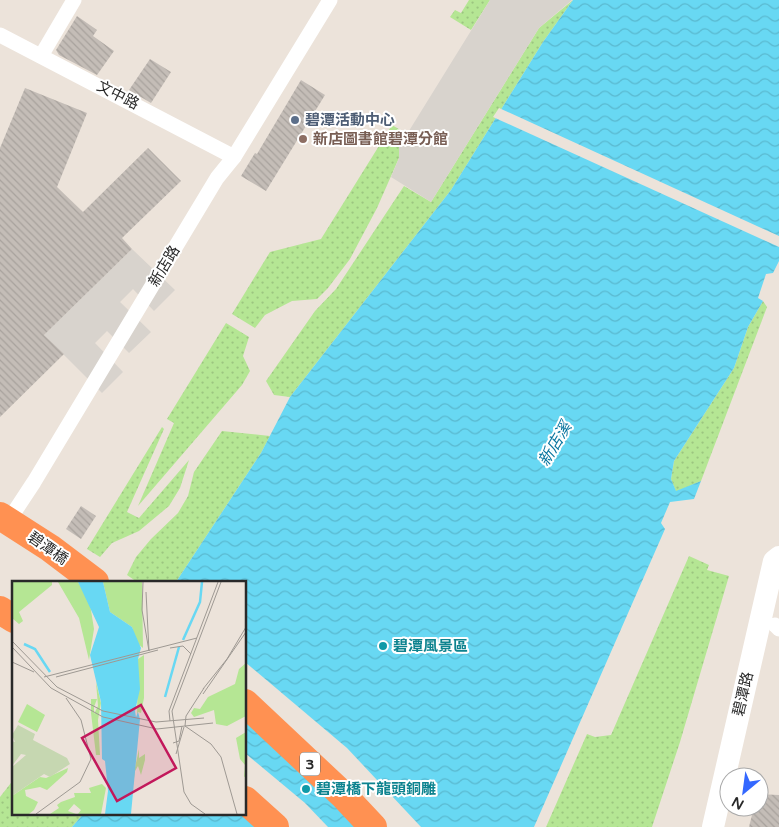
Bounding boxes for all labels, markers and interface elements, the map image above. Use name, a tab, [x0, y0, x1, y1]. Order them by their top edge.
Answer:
street label: 文中路	[94, 77, 142, 113]
place label: 碧潭活動中心	[305, 111, 395, 129]
marker: 碧潭活動中心	[289, 114, 301, 126]
place label: 新店圖書館碧潭分館	[313, 130, 448, 148]
marker: 新店圖書館碧潭分館	[297, 133, 309, 145]
street label: 新店路	[145, 242, 183, 290]
water label: 新店溪	[534, 417, 577, 470]
street label: 碧潭橋	[24, 528, 72, 568]
inset map	[12, 581, 246, 814]
place label: 碧潭風景區	[393, 637, 468, 655]
marker: 碧潭風景區	[377, 640, 389, 652]
street label: 碧潭路	[729, 670, 757, 718]
road number: 3	[300, 752, 320, 776]
north arrow	[719, 767, 769, 817]
place label: 碧潭橋下龍頭銅雕	[316, 780, 436, 798]
marker: 碧潭橋下龍頭銅雕	[300, 783, 312, 795]
text: N	[729, 793, 747, 813]

